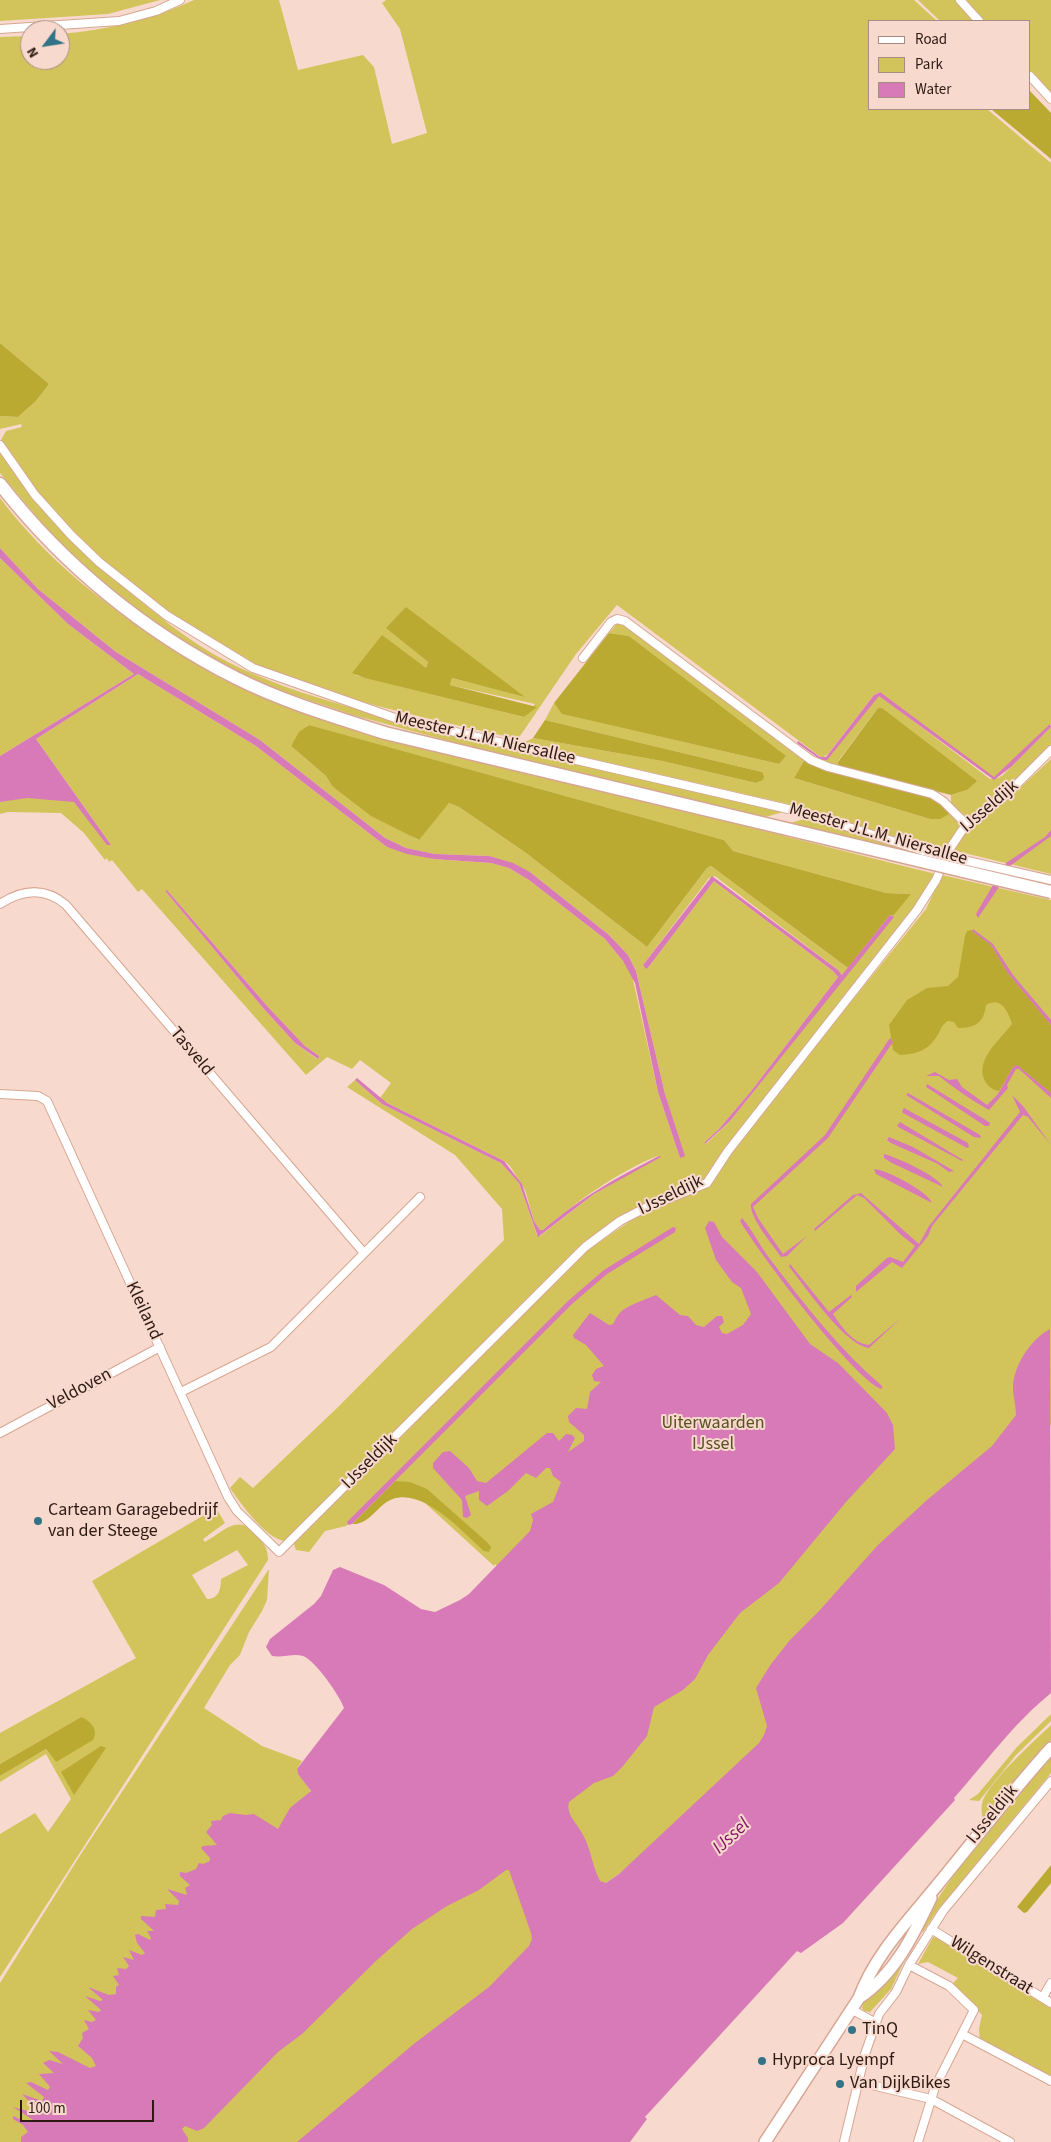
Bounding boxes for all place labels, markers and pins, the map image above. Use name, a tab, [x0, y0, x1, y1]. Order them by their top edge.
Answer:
place label: Carteam Garagebedrijf van der Steege	[48, 1500, 218, 1542]
marker: Carteam Garagebedrijf van der Steege	[32, 1515, 44, 1527]
place label: TinQ	[862, 2019, 898, 2041]
marker: TinQ	[846, 2024, 858, 2036]
place label: Hyproca Lyempf	[772, 2050, 894, 2072]
marker: Hyproca Lyempf	[756, 2055, 768, 2067]
place label: Van DijkBikes	[850, 2073, 950, 2095]
marker: Van DijkBikes	[834, 2078, 846, 2090]

